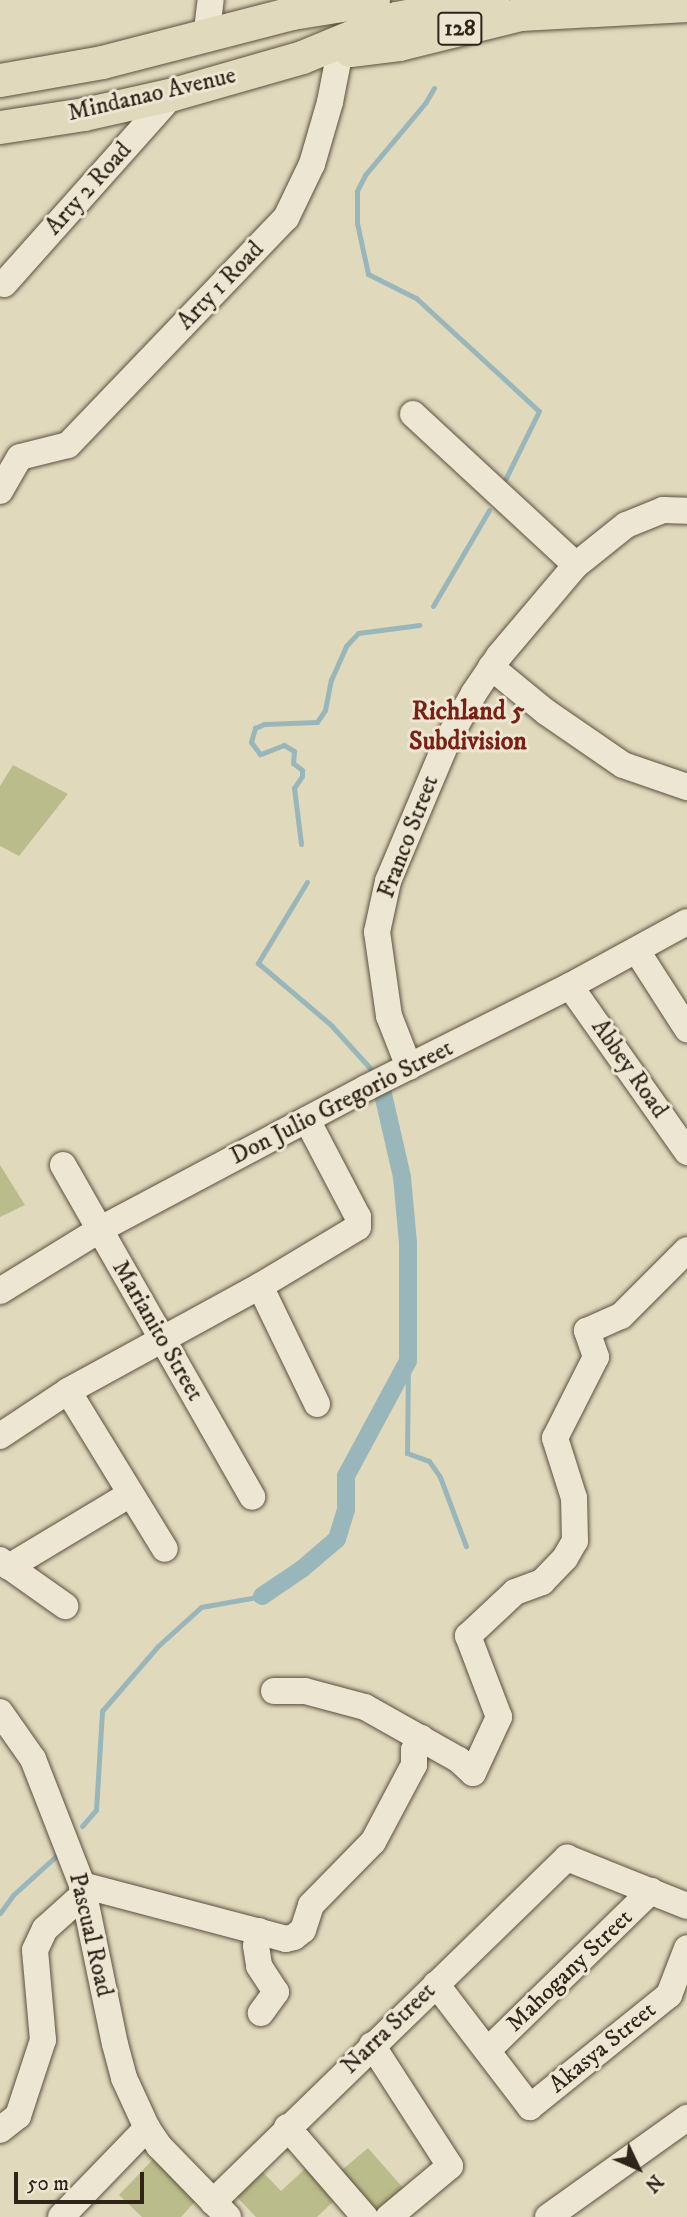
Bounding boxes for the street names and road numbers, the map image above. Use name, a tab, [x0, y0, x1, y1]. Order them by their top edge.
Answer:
road number: 128	[437, 10, 483, 48]
street label: Mindanao Avenue	[65, 62, 239, 128]
street label: Arty 2 Road	[40, 137, 138, 241]
street label: Arty 1 Road	[172, 236, 270, 336]
street label: Franco Street	[372, 772, 446, 902]
street label: Abbey Road	[585, 1014, 673, 1124]
street label: Don Julio Gregorio Street	[226, 1034, 458, 1172]
street label: Marianito Street	[105, 1256, 209, 1406]
street label: Pascual Road	[62, 1870, 118, 2000]
street label: Mahogany Street	[501, 1904, 639, 2038]
street label: Narra Street	[336, 1977, 442, 2081]
street label: Akasya Street	[544, 1996, 662, 2100]

